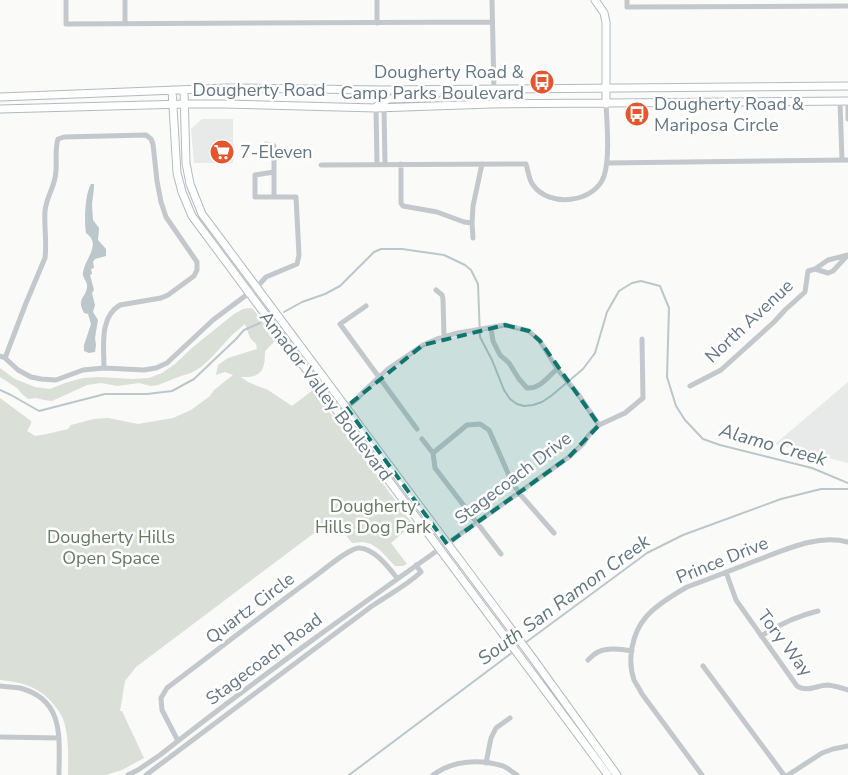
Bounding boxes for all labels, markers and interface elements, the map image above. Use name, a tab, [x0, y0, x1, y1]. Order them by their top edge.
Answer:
place label: Dougherty Road & Camp Parks Boulevard	[341, 60, 525, 105]
bus stop icon: Dougherty Road & Camp Parks Boulevard	[529, 69, 555, 95]
street label: Dougherty Road	[193, 78, 325, 102]
place label: Dougherty Road & Mariposa Circle	[654, 92, 805, 137]
bus stop icon: Dougherty Road & Mariposa Circle	[624, 101, 650, 127]
supermarket icon: 7-Eleven	[209, 139, 235, 165]
place label: 7-Eleven	[240, 140, 313, 164]
street label: North Avenue	[700, 274, 798, 368]
street label: Amador Valley Boulevard	[254, 306, 398, 486]
water label: Alamo Creek	[715, 417, 830, 473]
street label: Stagecoach Drive	[450, 426, 576, 530]
park label: Dougherty Hills Dog Park	[315, 494, 432, 539]
park label: Dougherty Hills Open Space	[47, 525, 175, 570]
water label: South San Ramon Creek	[473, 528, 656, 671]
street label: Prince Drive	[672, 531, 772, 589]
street label: Quartz Circle	[201, 567, 299, 649]
street label: Tory Way	[752, 605, 818, 682]
street label: Stagecoach Road	[201, 607, 327, 711]

